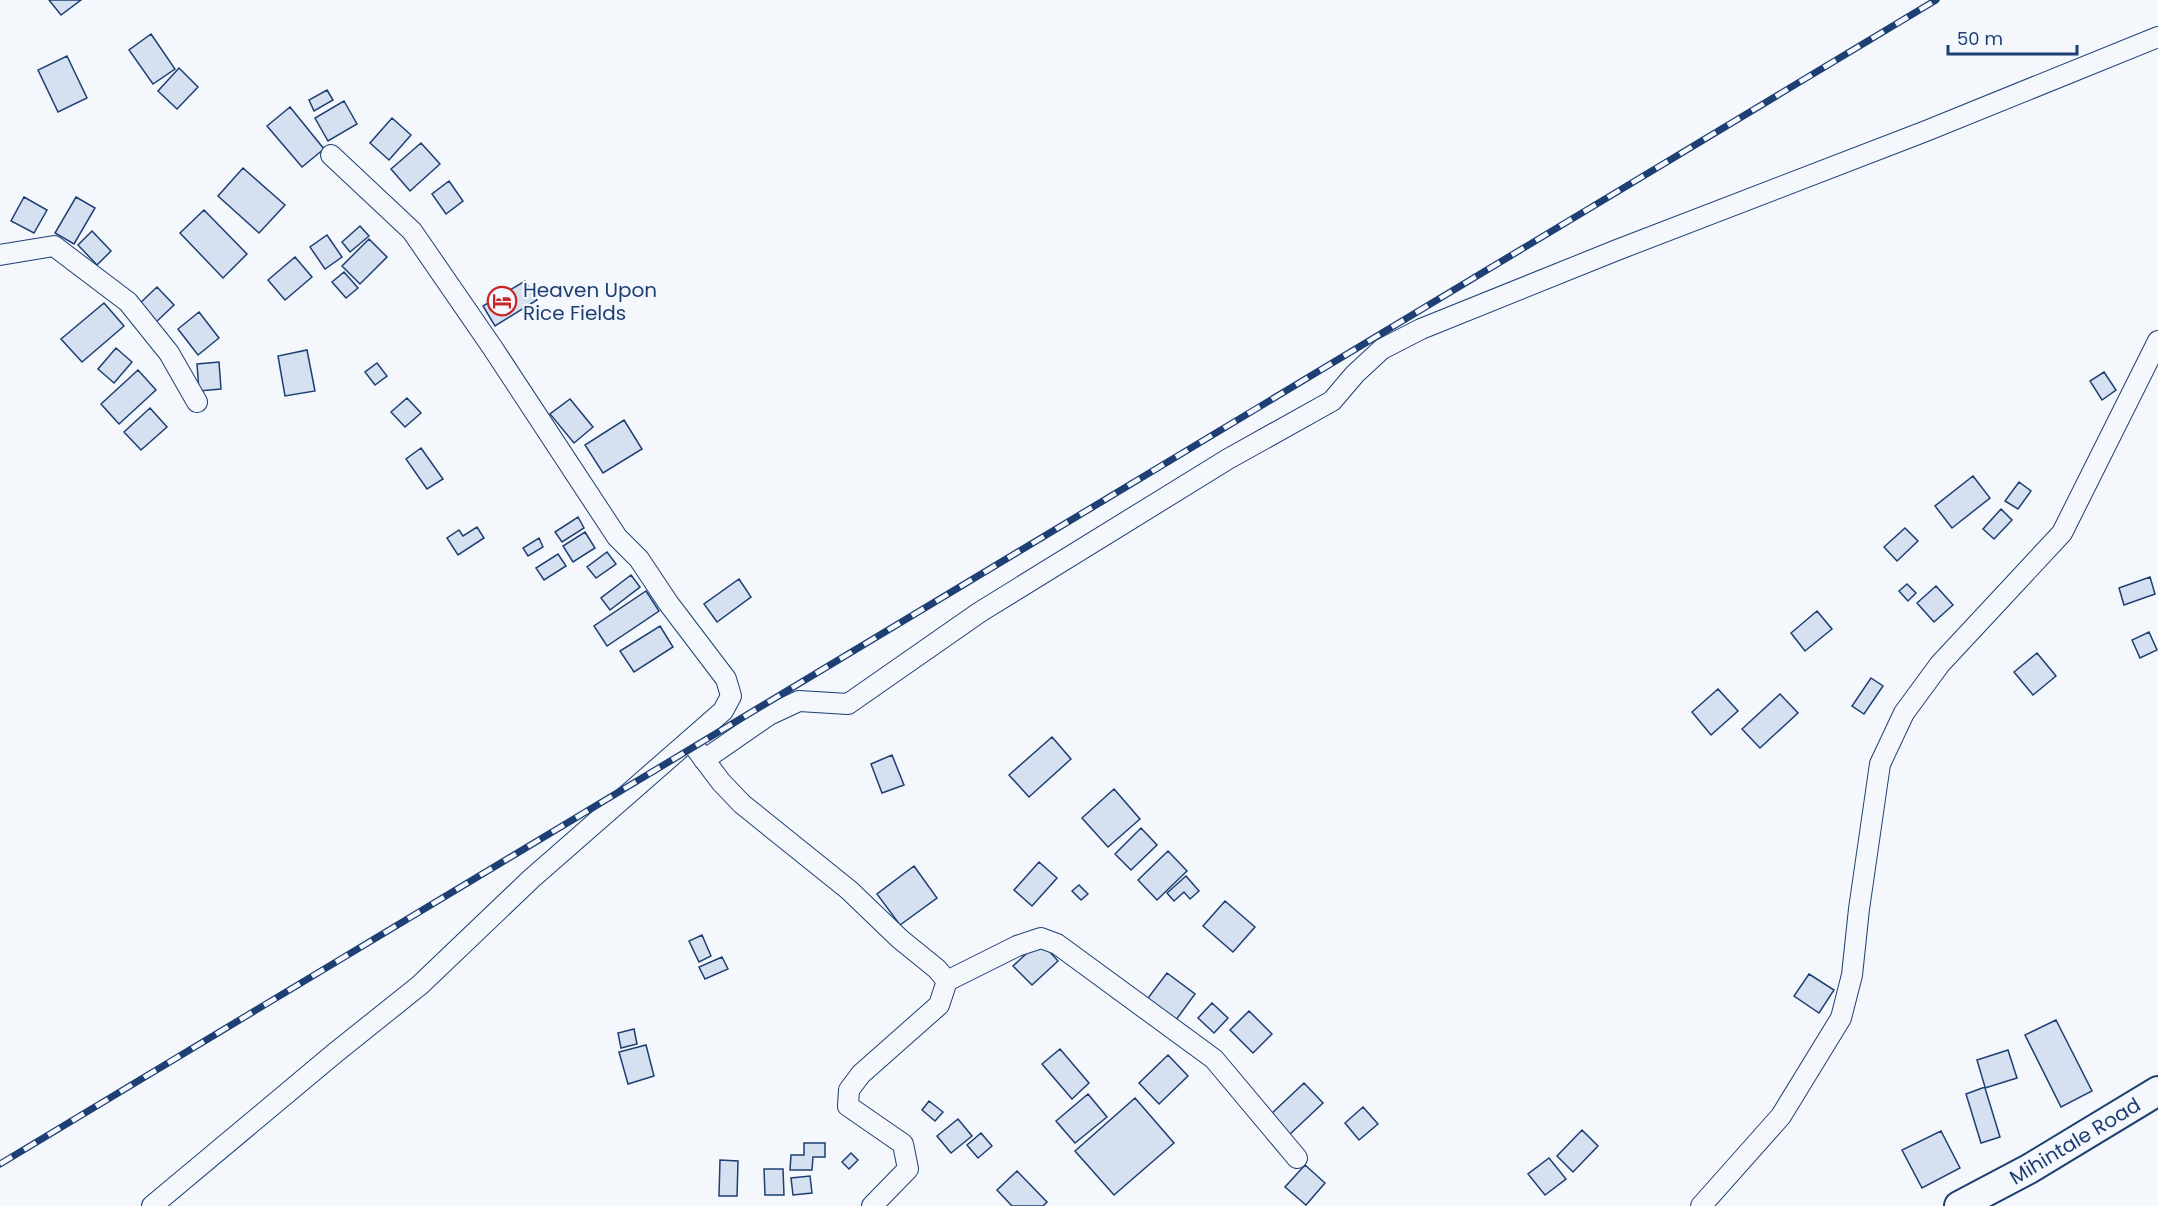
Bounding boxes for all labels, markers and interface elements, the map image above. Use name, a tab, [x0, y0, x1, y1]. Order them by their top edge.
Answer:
scale bar	[1948, 18, 2077, 56]
text: 50 m	[1957, 26, 2003, 51]
place label: Heaven Upon Rice Fields	[523, 276, 657, 327]
hotel icon: Heaven Upon Rice Fields	[486, 285, 518, 317]
street label: Mihintale Road	[2004, 1091, 2146, 1191]

